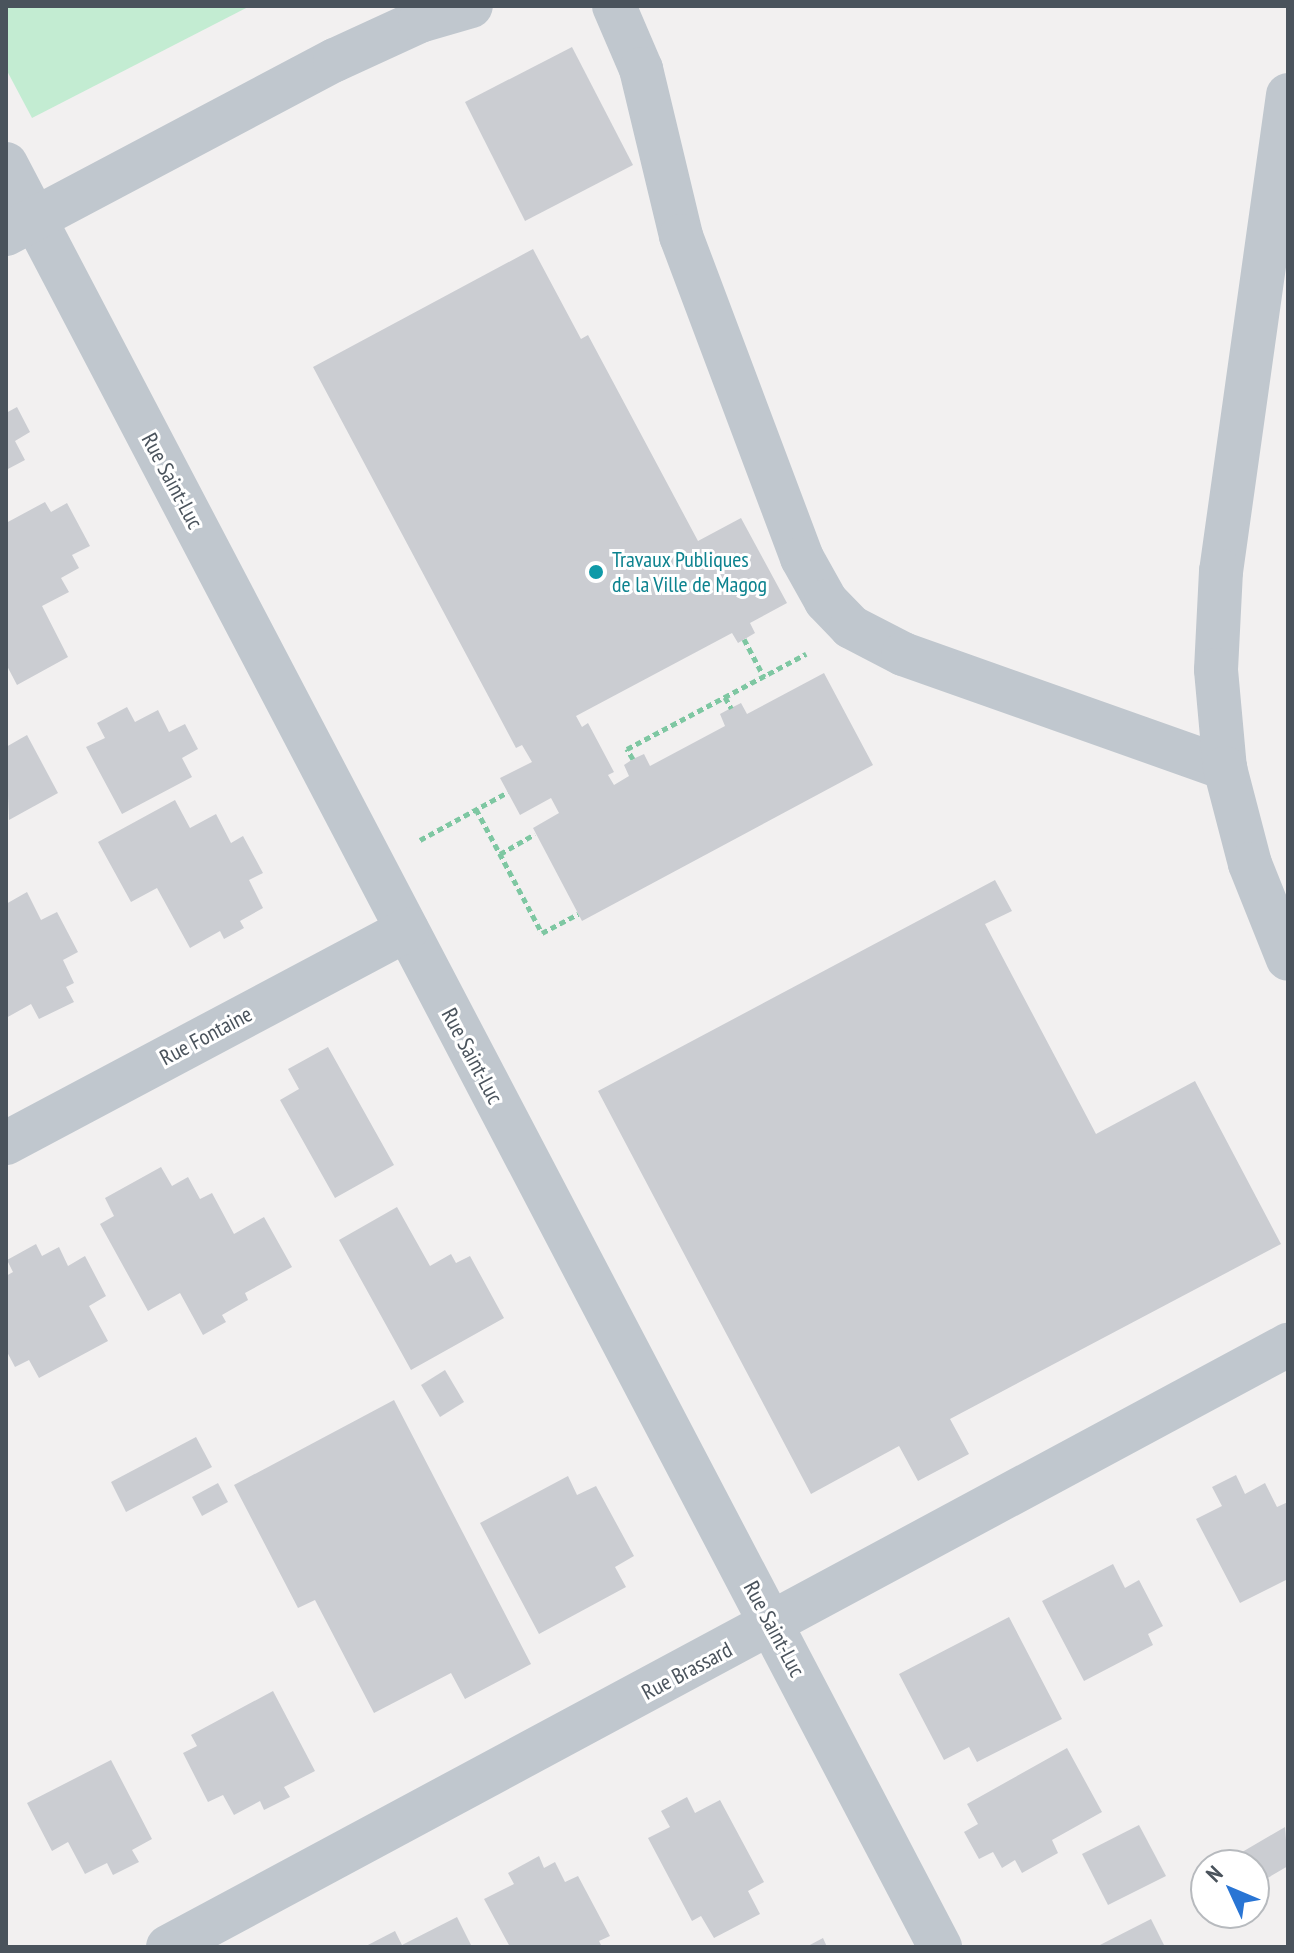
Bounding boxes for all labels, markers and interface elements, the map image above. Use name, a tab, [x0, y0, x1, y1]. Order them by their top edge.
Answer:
street label: Rue Saint-Luc	[136, 429, 208, 533]
place label: Travaux Publiques de la Ville de Magog	[612, 546, 767, 598]
marker: Travaux Publiques de la Ville de Magog	[587, 563, 605, 581]
street label: Rue Fontaine	[155, 1001, 257, 1071]
street label: Rue Saint-Luc	[436, 1004, 508, 1108]
street label: Rue Saint-Luc	[738, 1577, 810, 1681]
street label: Rue Brassard	[637, 1636, 737, 1706]
north arrow	[1190, 1849, 1270, 1929]
text: N	[1200, 1860, 1228, 1888]

